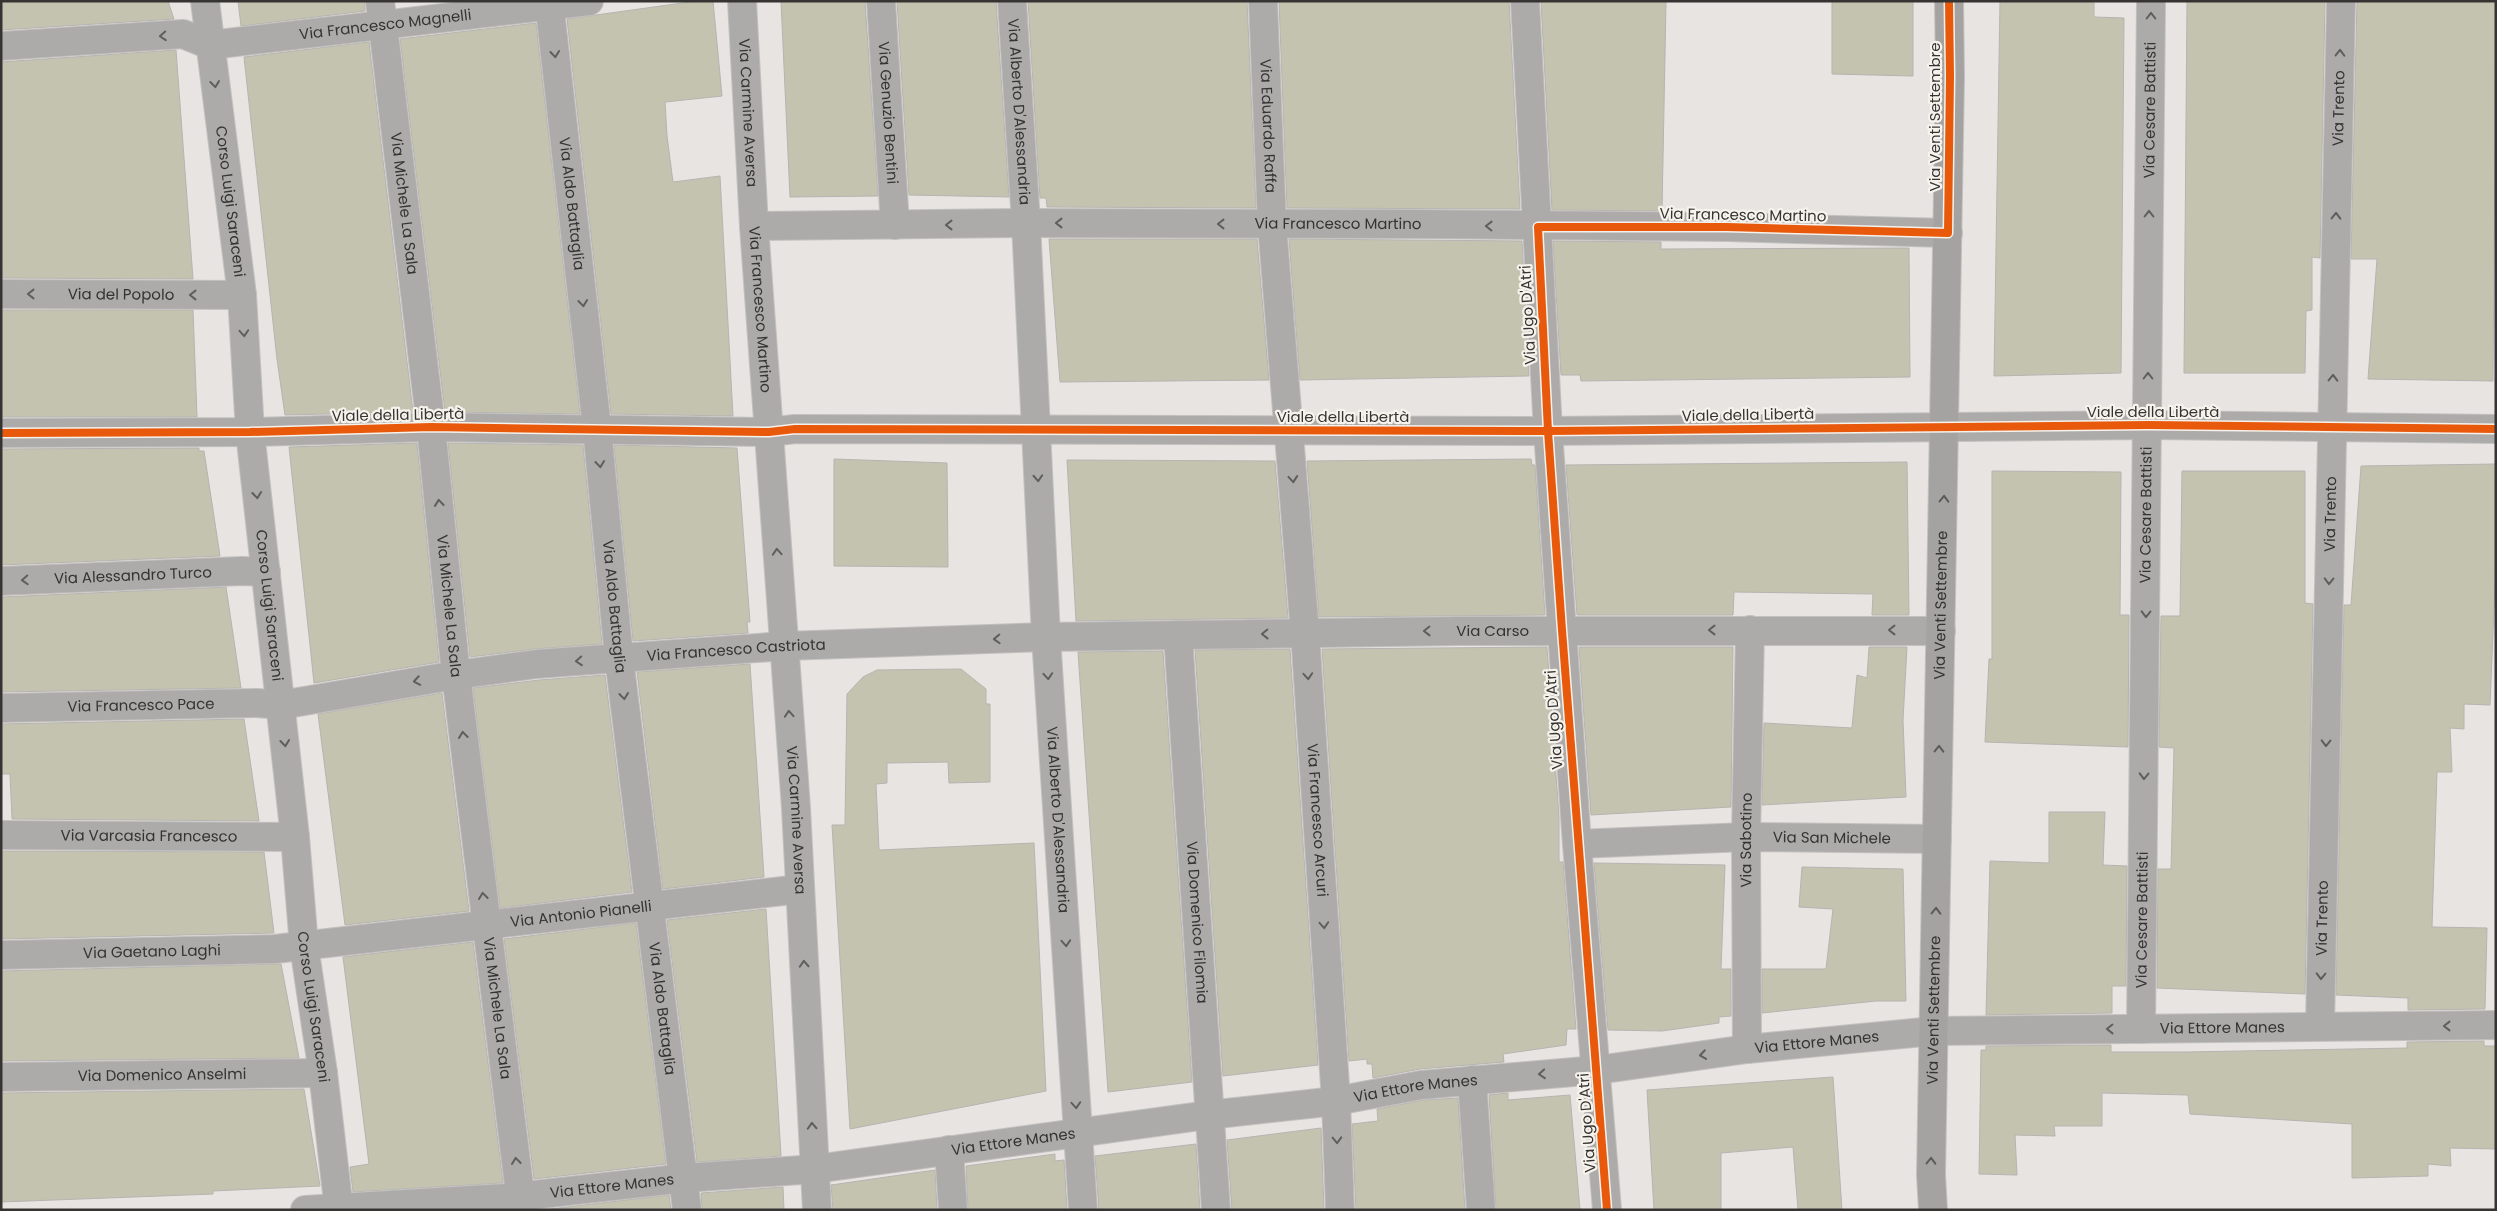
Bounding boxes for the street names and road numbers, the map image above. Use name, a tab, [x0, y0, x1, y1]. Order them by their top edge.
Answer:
street label: Via Francesco Magnelli	[298, 4, 472, 45]
street label: Via Alberto D'Alessandria	[1003, 18, 1036, 206]
street label: Via Carmine Aversa	[734, 38, 763, 188]
street label: Via Genuzio Bentini	[874, 41, 903, 185]
street label: Via Cesare Battisti	[2138, 42, 2161, 179]
street label: Via Venti Settembre	[1924, 43, 1945, 191]
street label: Via Eduardo Raffa	[1255, 58, 1282, 193]
street label: Via Trento	[2327, 70, 2350, 146]
street label: Corso Luigi Saraceni	[211, 124, 251, 278]
street label: Via Michele La Sala	[386, 131, 424, 276]
street label: Via Aldo Battaglia	[554, 136, 590, 271]
street label: Via Francesco Martino	[1659, 203, 1827, 226]
street label: Via Francesco Martino	[1254, 213, 1422, 234]
street label: Via Francesco Martino	[744, 225, 777, 393]
street label: Via Ugo D'Atri	[1514, 265, 1541, 365]
street label: Via del Popolo	[68, 283, 174, 305]
street label: Viale della Libertà	[2087, 401, 2219, 422]
street label: Viale della Libertà	[331, 403, 465, 426]
street label: Viale della Libertà	[1681, 403, 1815, 426]
street label: Viale della Libertà	[1277, 406, 1409, 427]
street label: Via Cesare Battisti	[2134, 447, 2157, 584]
street label: Via Trento	[2319, 476, 2341, 552]
street label: Corso Luigi Saraceni	[251, 528, 289, 682]
street label: Via Venti Settembre	[1929, 530, 1952, 680]
street label: Via Michele La Sala	[432, 534, 467, 678]
street label: Via Aldo Battaglia	[598, 539, 632, 674]
street label: Via Alessandro Turco	[53, 561, 212, 589]
street label: Via Carso	[1456, 620, 1529, 641]
street label: Via Francesco Castriota	[646, 634, 826, 666]
street label: Via Ugo D'Atri	[1540, 670, 1567, 770]
street label: Via Francesco Pace	[67, 693, 215, 717]
street label: Via Alberto D'Alessandria	[1042, 726, 1075, 914]
street label: Via Francesco Arcuri	[1302, 743, 1333, 897]
street label: Via Carmine Aversa	[782, 745, 812, 895]
street label: Via Sabotino	[1735, 792, 1757, 888]
street label: Via Varcasia Francesco	[61, 824, 237, 847]
street label: Via San Michele	[1773, 826, 1891, 849]
street label: Via Domenico Filomia	[1182, 840, 1213, 1004]
street label: Via Cesare Battisti	[2130, 851, 2153, 989]
street label: Via Trento	[2310, 880, 2333, 956]
street label: Via Antonio Pianelli	[509, 895, 653, 932]
street label: Corso Luigi Saraceni	[293, 931, 335, 1083]
street label: Via Venti Settembre	[1922, 935, 1945, 1085]
street label: Via Michele La Sala	[478, 936, 517, 1080]
street label: Via Gaetano Laghi	[83, 939, 221, 963]
street label: Via Aldo Battaglia	[644, 941, 681, 1076]
street label: Via Ettore Manes	[2160, 1016, 2285, 1039]
street label: Via Ettore Manes	[1754, 1025, 1880, 1058]
street label: Via Domenico Anselmi	[77, 1063, 246, 1086]
street label: Via Ettore Manes	[1352, 1069, 1479, 1107]
street label: Via Ugo D'Atri	[1573, 1073, 1600, 1173]
street label: Via Ettore Manes	[950, 1122, 1077, 1160]
street label: Via Ettore Manes	[549, 1168, 675, 1203]

